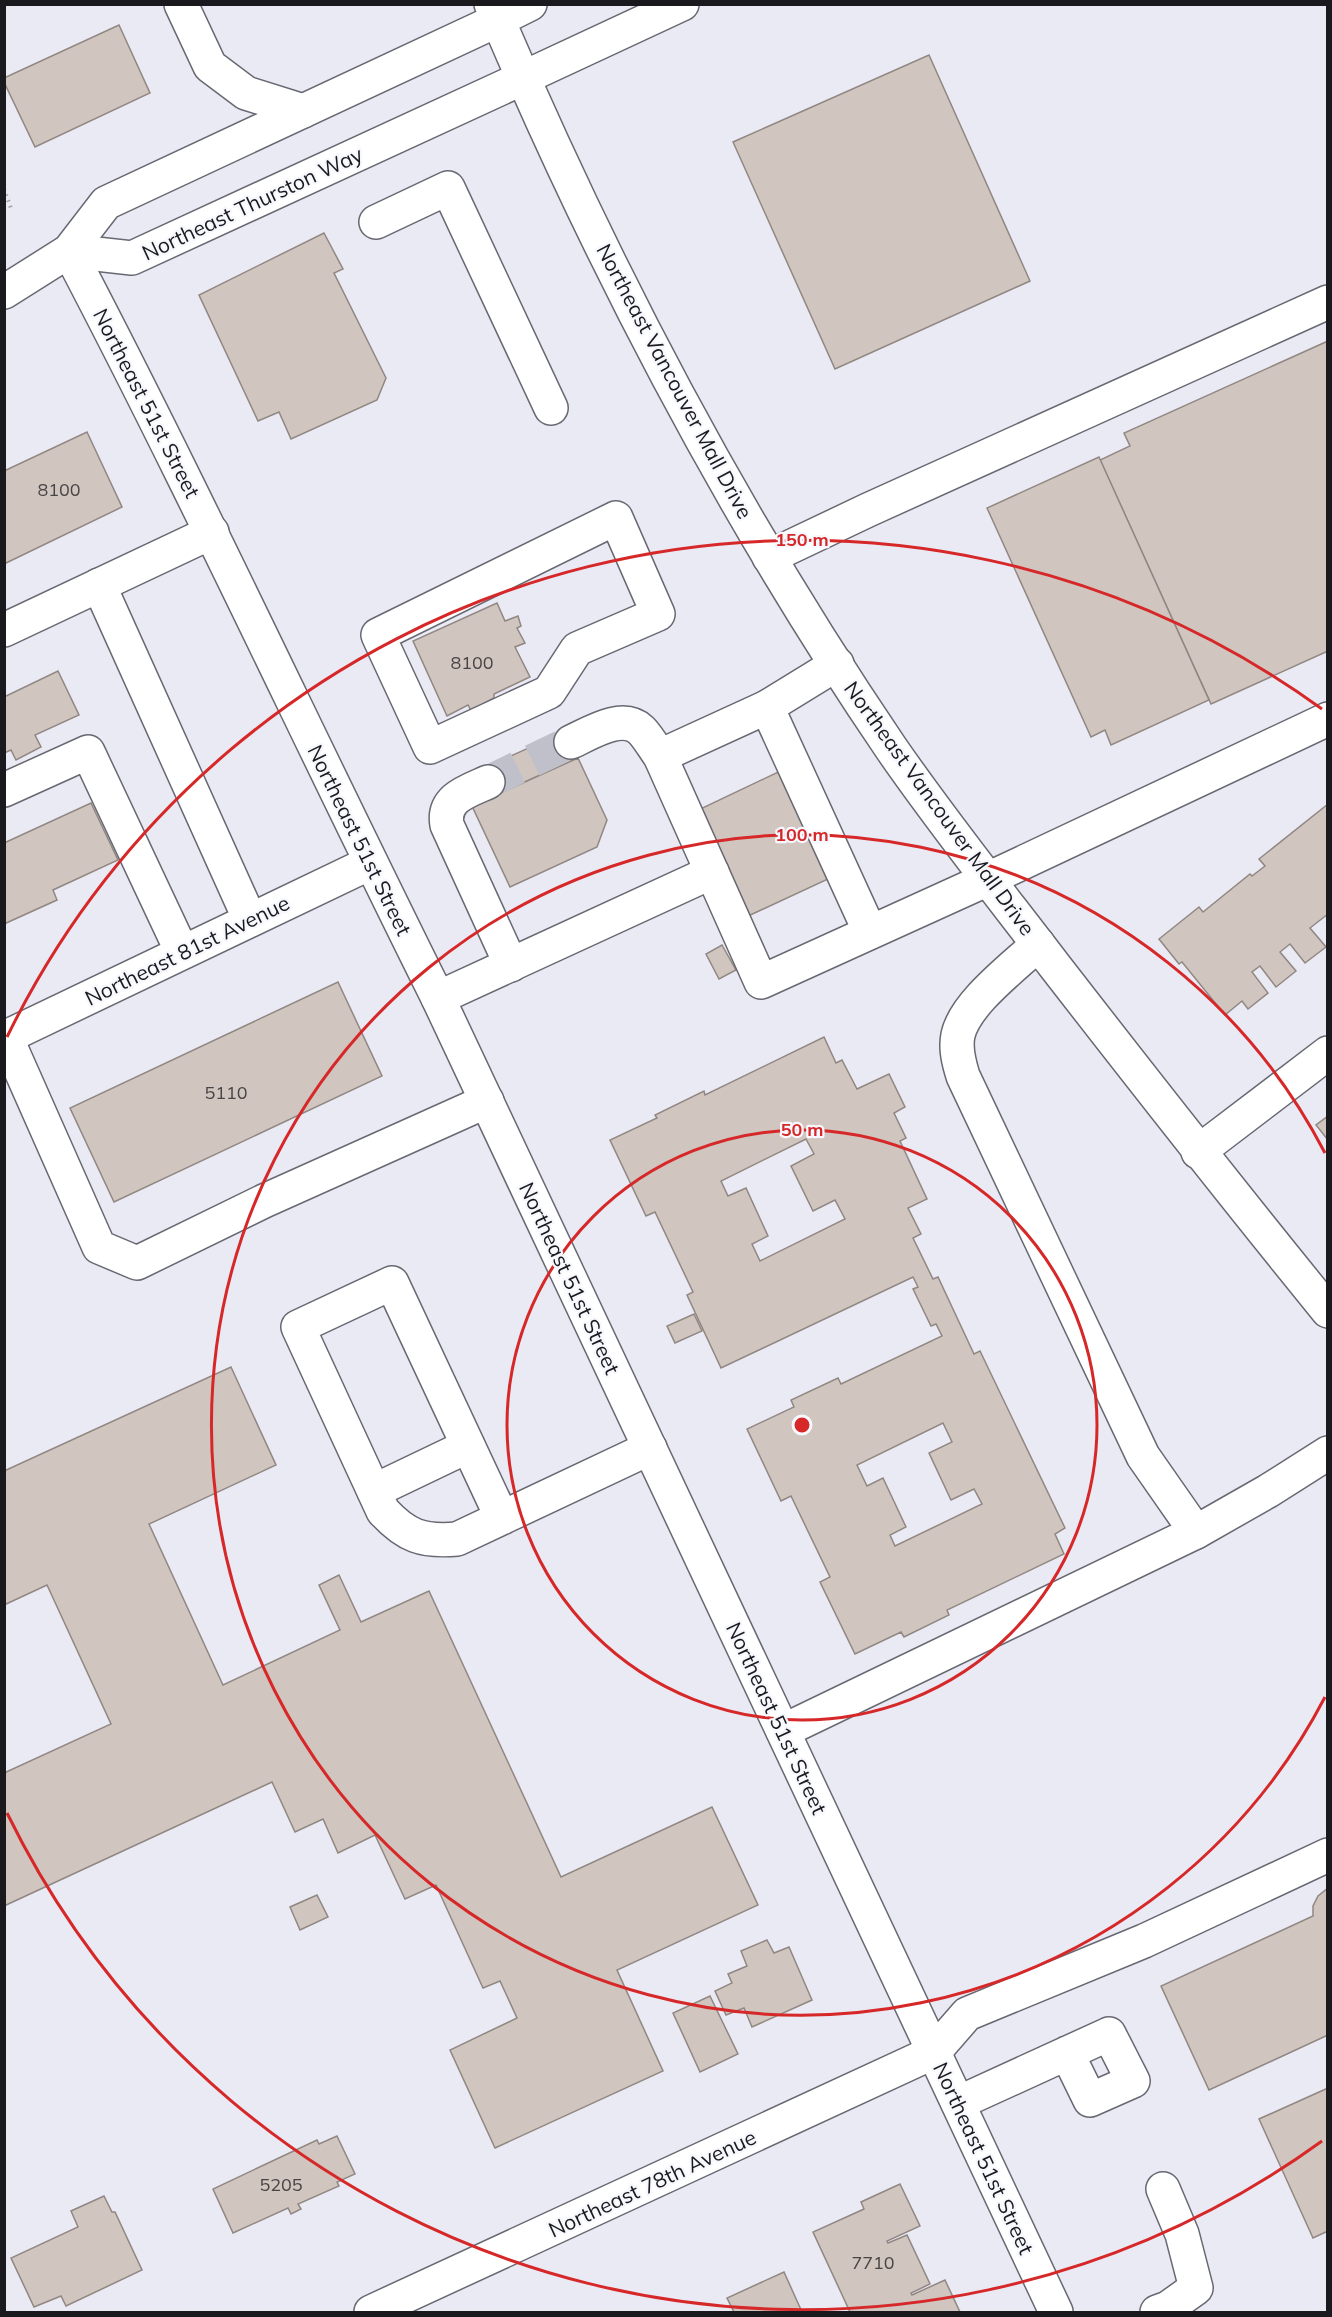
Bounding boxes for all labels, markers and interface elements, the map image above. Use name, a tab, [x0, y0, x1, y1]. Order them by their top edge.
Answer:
street label: Northeast Thurston Way	[138, 140, 366, 266]
street label: Northeast Vancouver Mall Drive	[591, 239, 759, 523]
street label: Northeast 51st Street	[88, 304, 206, 502]
house number: 8100	[37, 478, 81, 501]
text: 150 m	[775, 528, 829, 551]
house number: 8100	[450, 651, 494, 674]
street label: Northeast Vancouver Mall Drive	[839, 676, 1041, 940]
street label: Northeast 51st Street	[302, 740, 418, 940]
text: 100 m	[775, 823, 829, 846]
street label: Northeast 81st Avenue	[81, 889, 293, 1011]
house number: 5110	[204, 1081, 248, 1104]
text: 50 m	[781, 1118, 823, 1141]
street label: Northeast 51st Street	[514, 1178, 626, 1378]
centre of rings	[792, 1415, 812, 1435]
street label: Northeast 51st Street	[721, 1618, 833, 1818]
street label: Northeast 51st Street	[928, 2058, 1040, 2258]
street label: Northeast 78th Avenue	[544, 2123, 760, 2243]
house number: 5205	[259, 2173, 303, 2196]
house number: 7710	[851, 2251, 895, 2274]

